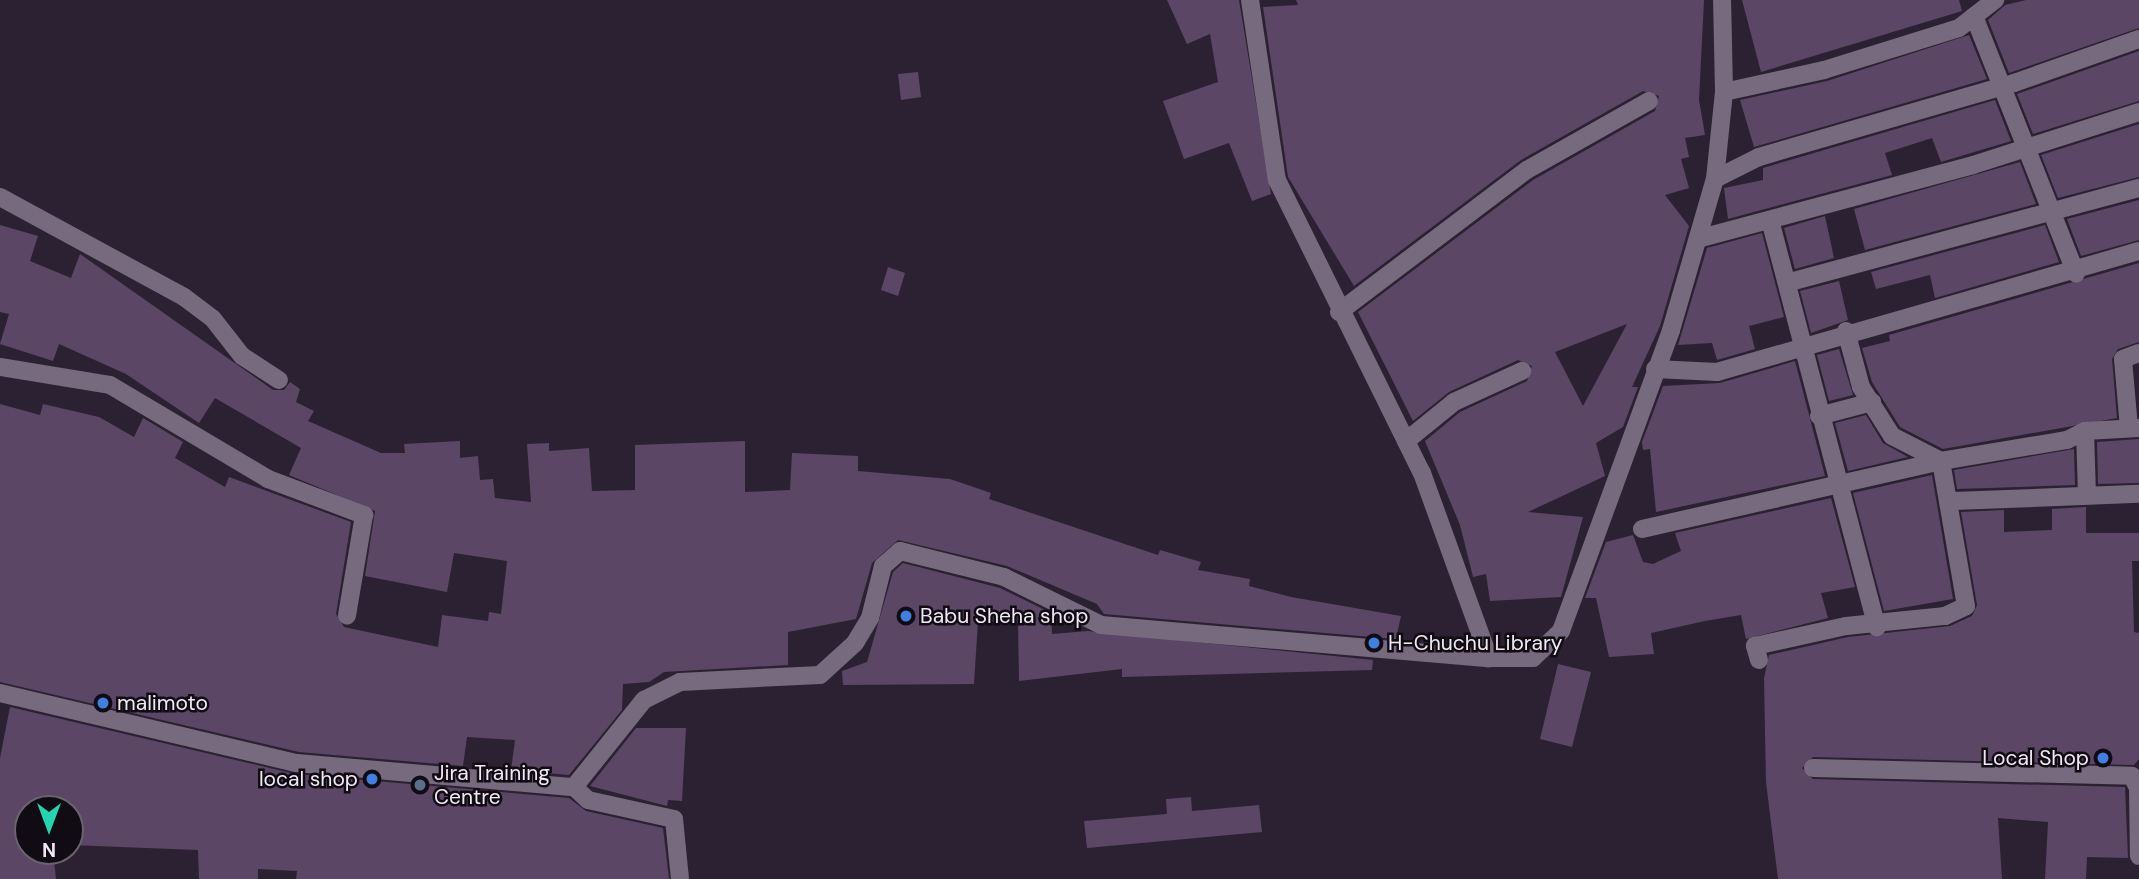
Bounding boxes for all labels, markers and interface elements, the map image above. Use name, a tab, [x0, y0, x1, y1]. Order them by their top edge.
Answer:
place label: Babu Sheha shop	[920, 603, 1088, 629]
marker: Babu Sheha shop	[898, 608, 914, 624]
place label: H-Chuchu Library	[1388, 630, 1562, 656]
marker: H-Chuchu Library	[1366, 635, 1382, 651]
place label: malimoto	[117, 690, 208, 716]
marker: malimoto	[95, 695, 111, 711]
place label: Local Shop	[1982, 745, 2089, 771]
marker: Local Shop	[2095, 750, 2111, 766]
place label: Jira Training Centre	[434, 760, 550, 810]
place label: local shop	[259, 766, 358, 792]
marker: local shop	[364, 771, 380, 787]
marker: Jira Training Centre	[412, 777, 428, 793]
north arrow	[14, 795, 84, 865]
text: N	[42, 837, 56, 862]

